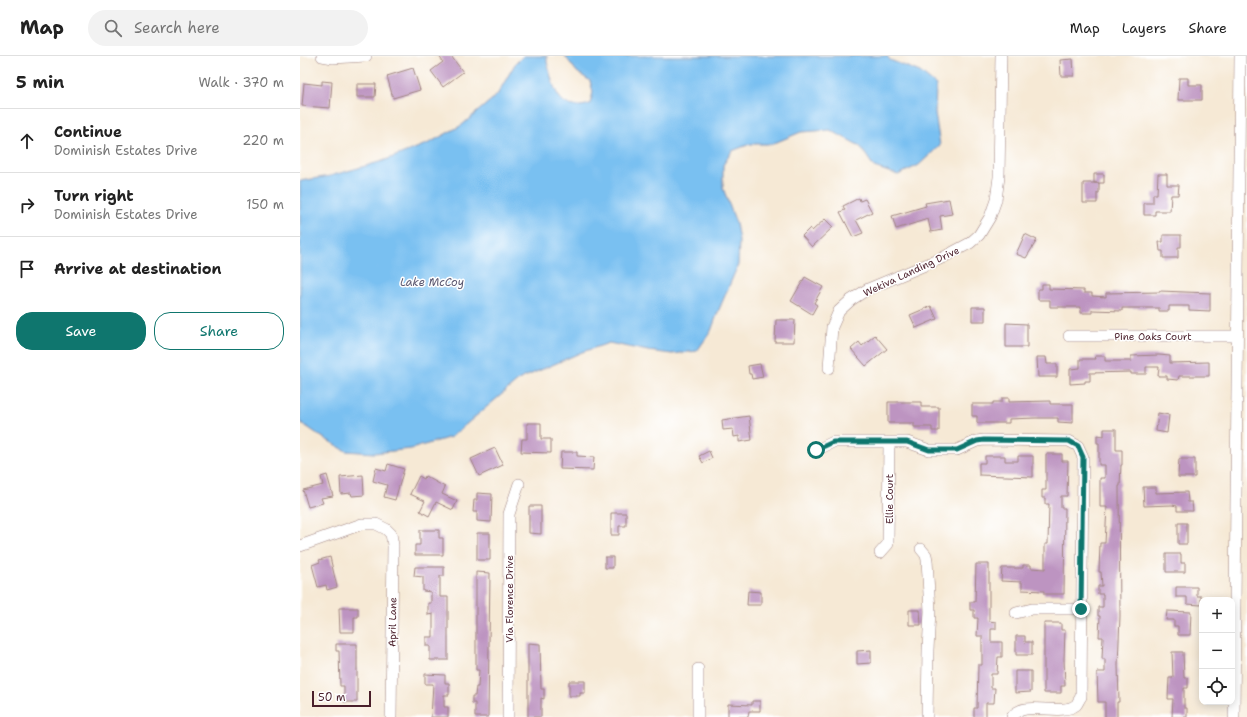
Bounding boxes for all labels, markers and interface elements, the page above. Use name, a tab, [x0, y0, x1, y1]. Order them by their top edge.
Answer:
search box	[88, 10, 368, 46]
text: Map	[20, 15, 64, 40]
icon: search	[102, 17, 124, 39]
text: Search here	[134, 18, 220, 38]
text: Map	[1070, 19, 1100, 37]
text: Layers	[1122, 19, 1166, 37]
text: Share	[1188, 19, 1227, 37]
text: 5 min	[16, 71, 64, 93]
text: Walk · 370 m	[199, 74, 284, 91]
text: Continue	[54, 122, 122, 142]
icon: ahead	[16, 130, 38, 152]
text: 220 m	[242, 132, 284, 149]
text: Dominish Estates Drive	[54, 142, 198, 159]
text: Turn right	[54, 186, 134, 206]
icon: right	[16, 194, 38, 216]
text: 150 m	[246, 196, 284, 213]
text: Dominish Estates Drive	[54, 206, 198, 223]
street label: Wekiva Landing Drive	[861, 243, 962, 299]
icon: arrive	[16, 258, 38, 280]
text: Arrive at destination	[54, 259, 222, 279]
water label: Lake McCoy	[400, 275, 464, 290]
button: Save	[16, 312, 146, 350]
button: Share	[154, 312, 284, 350]
street label: Pine Oaks Court	[1114, 330, 1192, 343]
route start	[807, 441, 825, 459]
street label: Ellie Court	[883, 474, 896, 524]
street label: Via Florence Drive	[503, 555, 516, 643]
street label: April Lane	[386, 597, 399, 647]
map controls	[1199, 597, 1235, 705]
button: +	[1199, 597, 1235, 633]
route end	[1072, 600, 1090, 618]
button: −	[1199, 633, 1235, 669]
button: locate	[1199, 669, 1235, 705]
scale bar	[312, 689, 371, 708]
text: 50 m	[318, 690, 346, 705]

